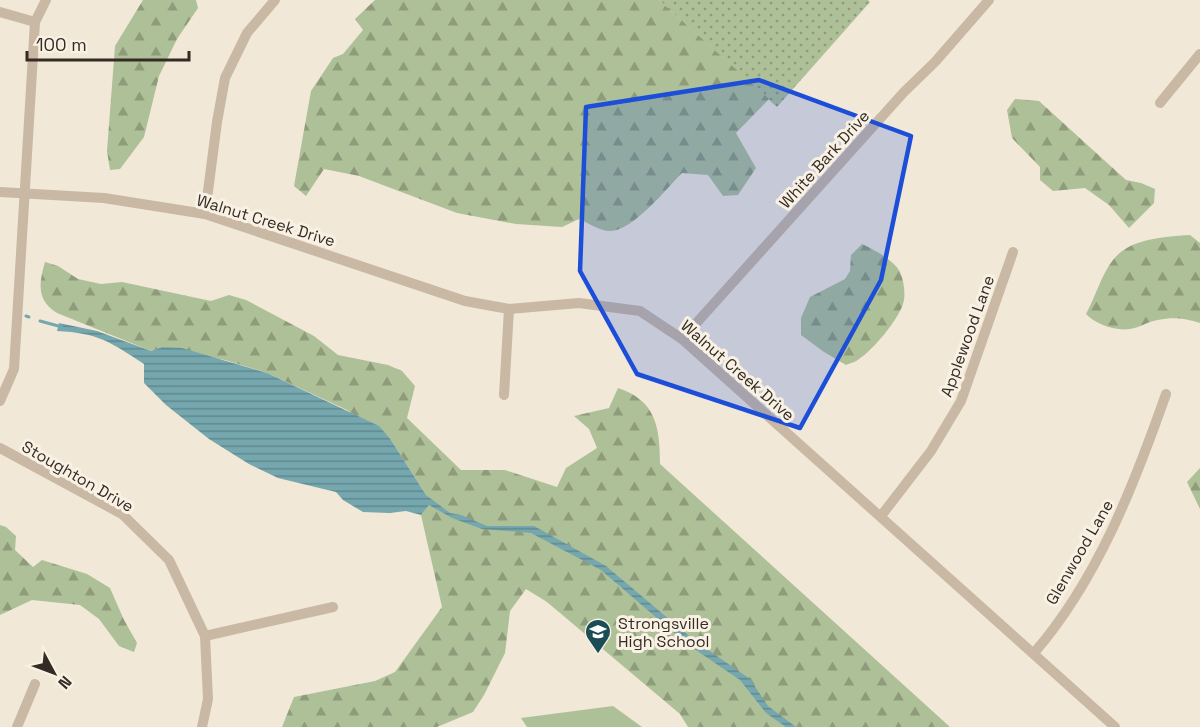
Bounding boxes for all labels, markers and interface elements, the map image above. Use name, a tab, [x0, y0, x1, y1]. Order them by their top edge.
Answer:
scale bar	[27, 24, 189, 62]
text: 100 m	[36, 33, 87, 56]
street label: White Bark Drive	[775, 106, 874, 213]
street label: Walnut Creek Drive	[194, 189, 338, 252]
street label: Applewood Lane	[936, 272, 999, 400]
street label: Walnut Creek Drive	[676, 315, 799, 426]
street label: Stoughton Drive	[18, 436, 137, 517]
street label: Glenwood Lane	[1041, 496, 1118, 608]
place label: Strongsville High School	[618, 613, 709, 652]
school or university icon: Strongsville High School	[583, 617, 613, 655]
north arrow	[24, 643, 84, 703]
text: N	[53, 672, 76, 693]

